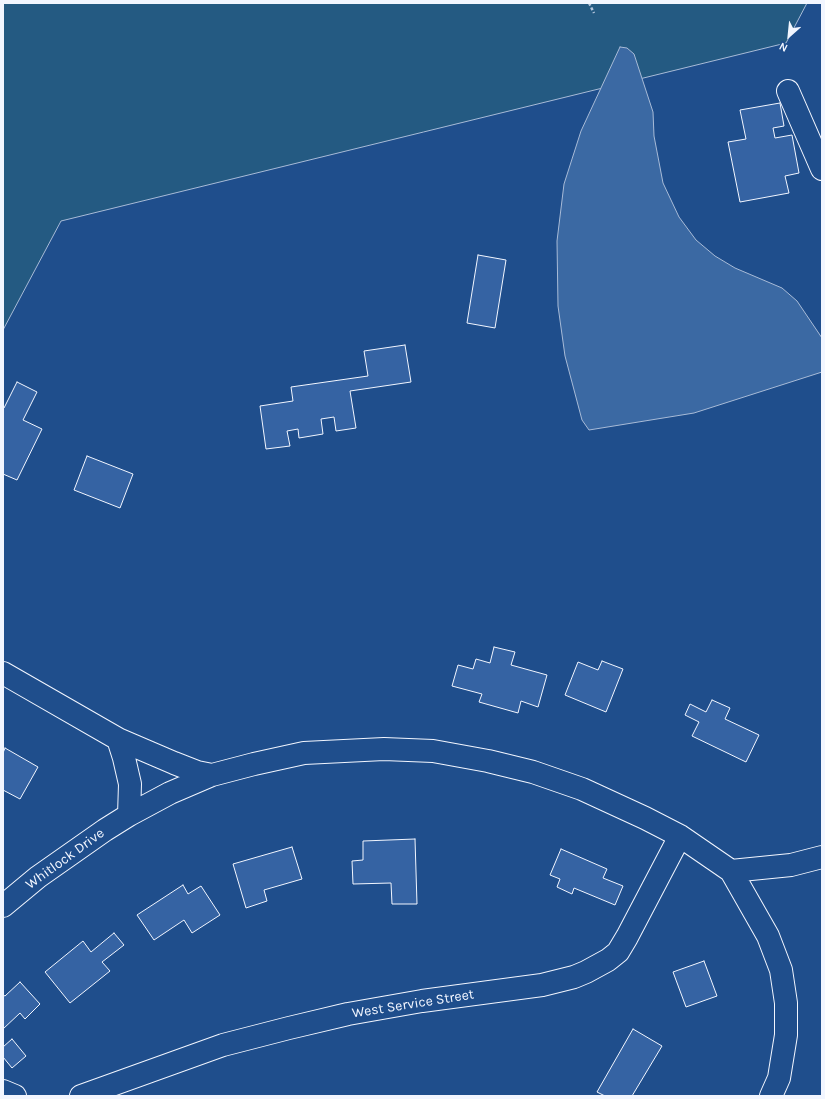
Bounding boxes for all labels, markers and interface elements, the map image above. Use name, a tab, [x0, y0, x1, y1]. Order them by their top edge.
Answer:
north arrow	[769, 16, 809, 56]
text: N	[777, 40, 790, 55]
street label: Whitlock Drive	[22, 825, 108, 893]
street label: West Service Street	[351, 986, 475, 1022]

